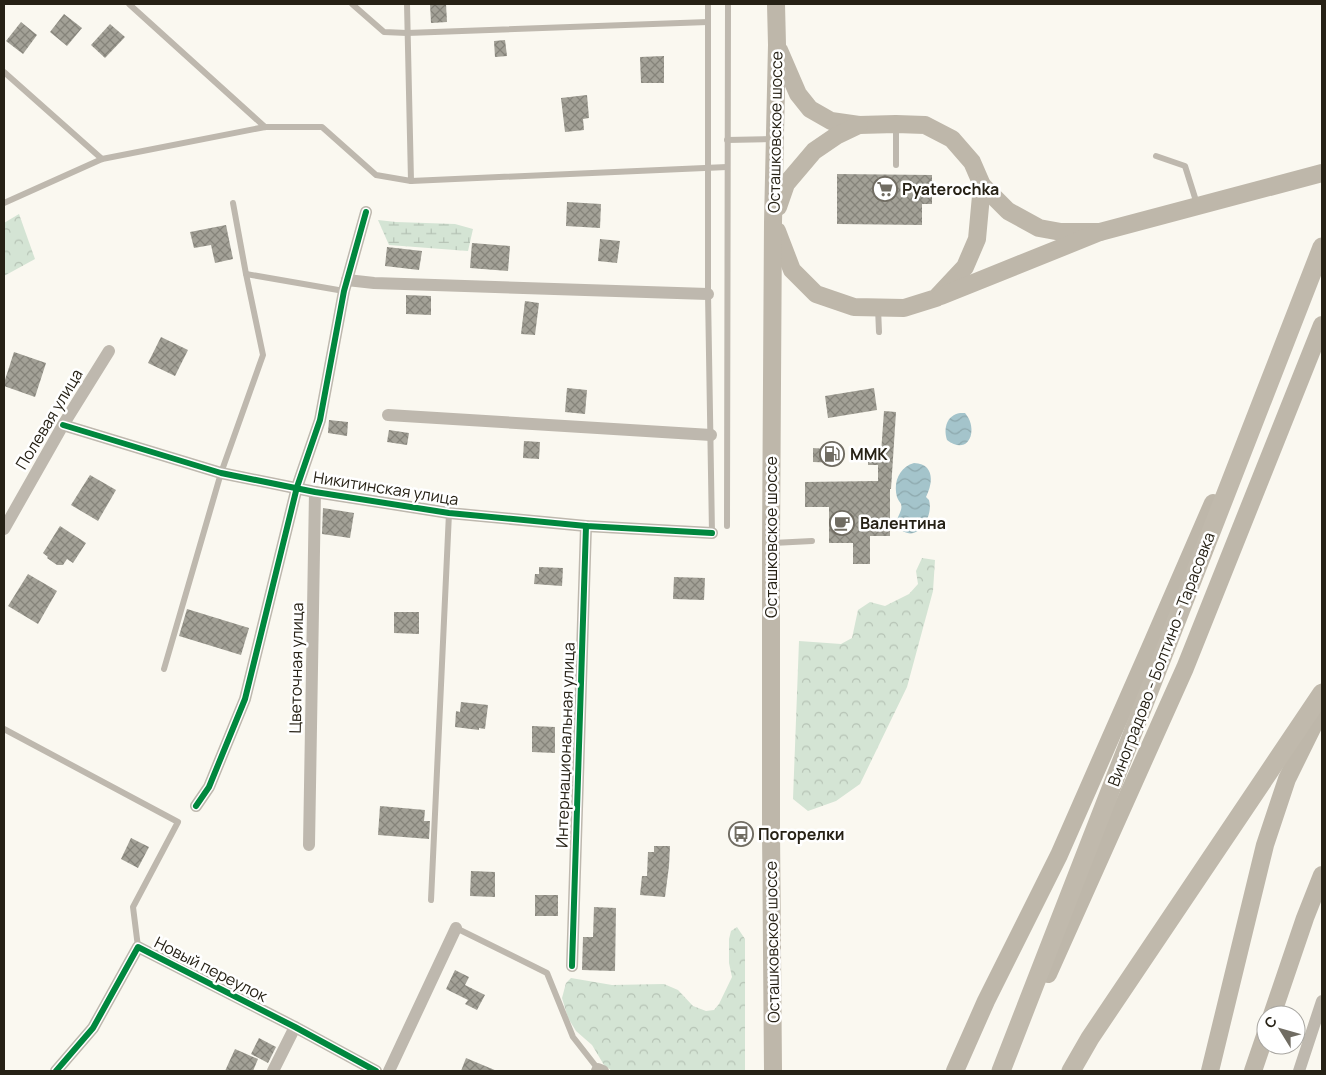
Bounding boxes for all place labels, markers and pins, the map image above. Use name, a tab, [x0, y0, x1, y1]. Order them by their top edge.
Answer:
supermarket icon: Pyaterochka	[872, 176, 898, 202]
place label: Pyaterochka	[902, 178, 999, 200]
fuel station icon: ММК	[819, 441, 845, 467]
place label: ММК	[850, 443, 888, 465]
cafe icon: Валентина	[829, 510, 855, 536]
place label: Валентина	[860, 512, 946, 534]
bus stop icon: Погорелки	[728, 821, 754, 847]
place label: Погорелки	[758, 823, 844, 845]

